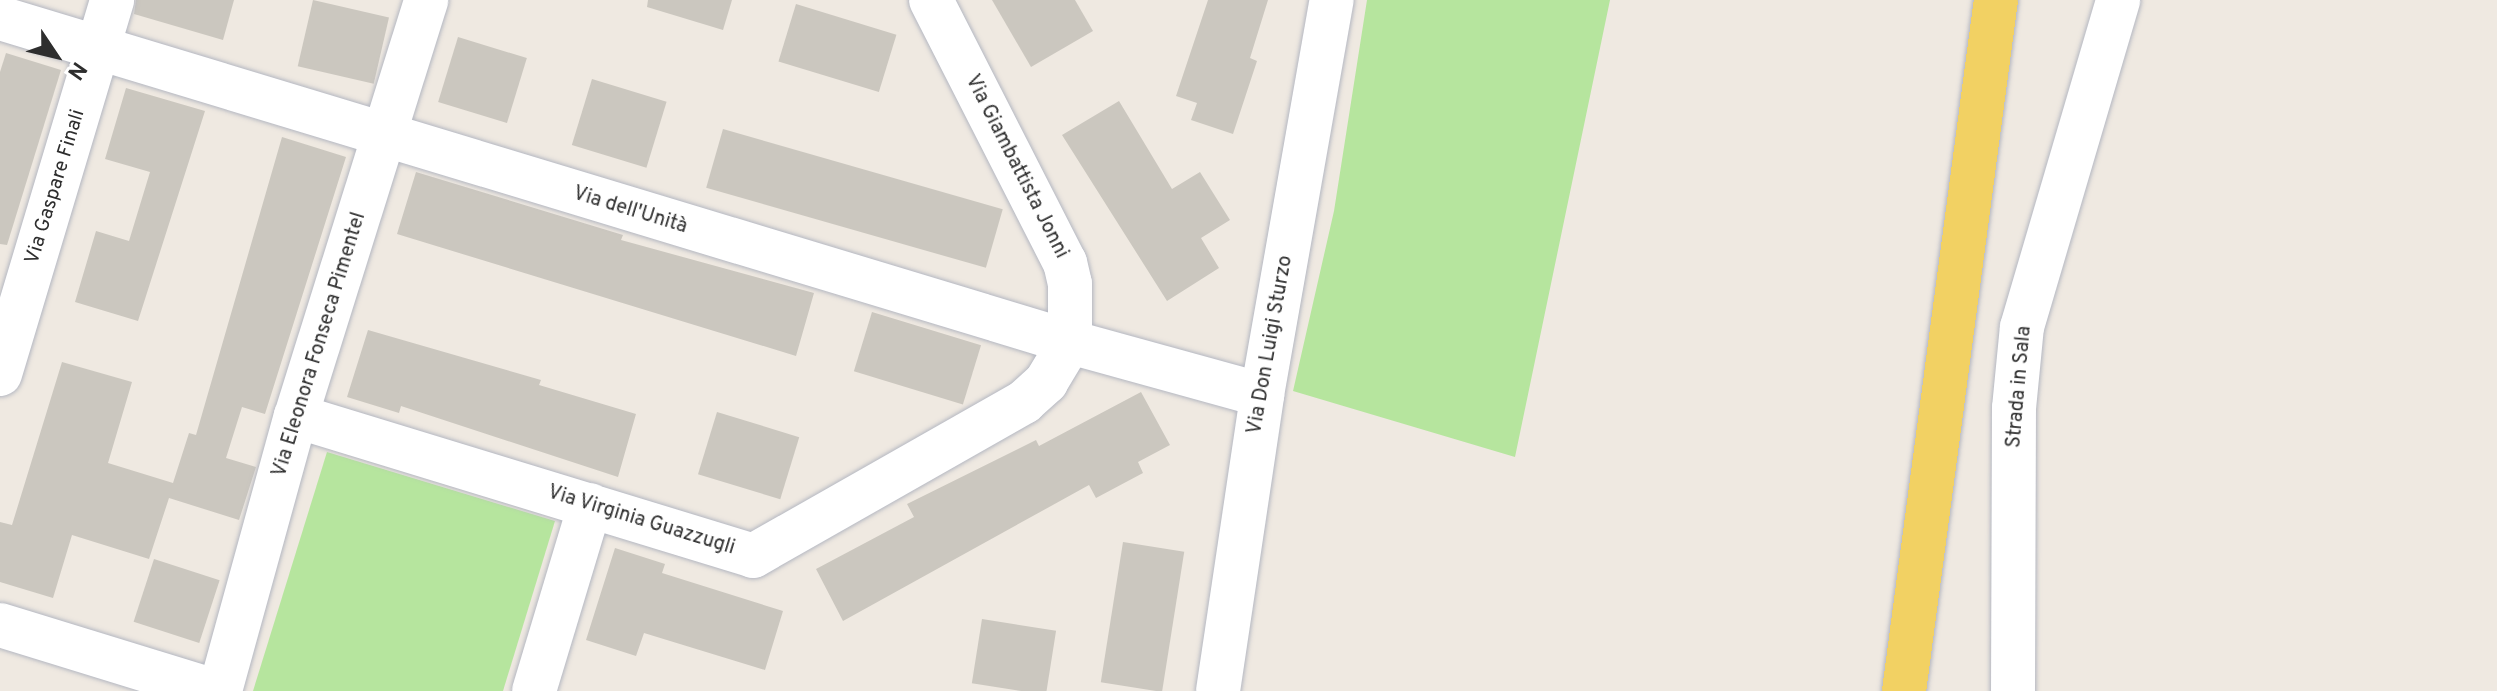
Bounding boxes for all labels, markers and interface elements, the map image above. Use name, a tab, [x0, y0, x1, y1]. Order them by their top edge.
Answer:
north arrow	[16, 16, 96, 96]
text: N	[60, 56, 92, 84]
street label: Via Giambattista Jonni	[959, 71, 1073, 263]
street label: Via Gaspare Finali	[21, 107, 91, 267]
street label: Via dell'Unità	[570, 182, 690, 240]
street label: Via Eleonora Fonseca Pimentel	[268, 210, 372, 480]
street label: Via Don Luigi Sturzo	[1243, 254, 1299, 436]
street label: Strada in Sala	[2003, 325, 2037, 449]
street label: Via Virginia Guazzugli	[544, 481, 738, 561]

